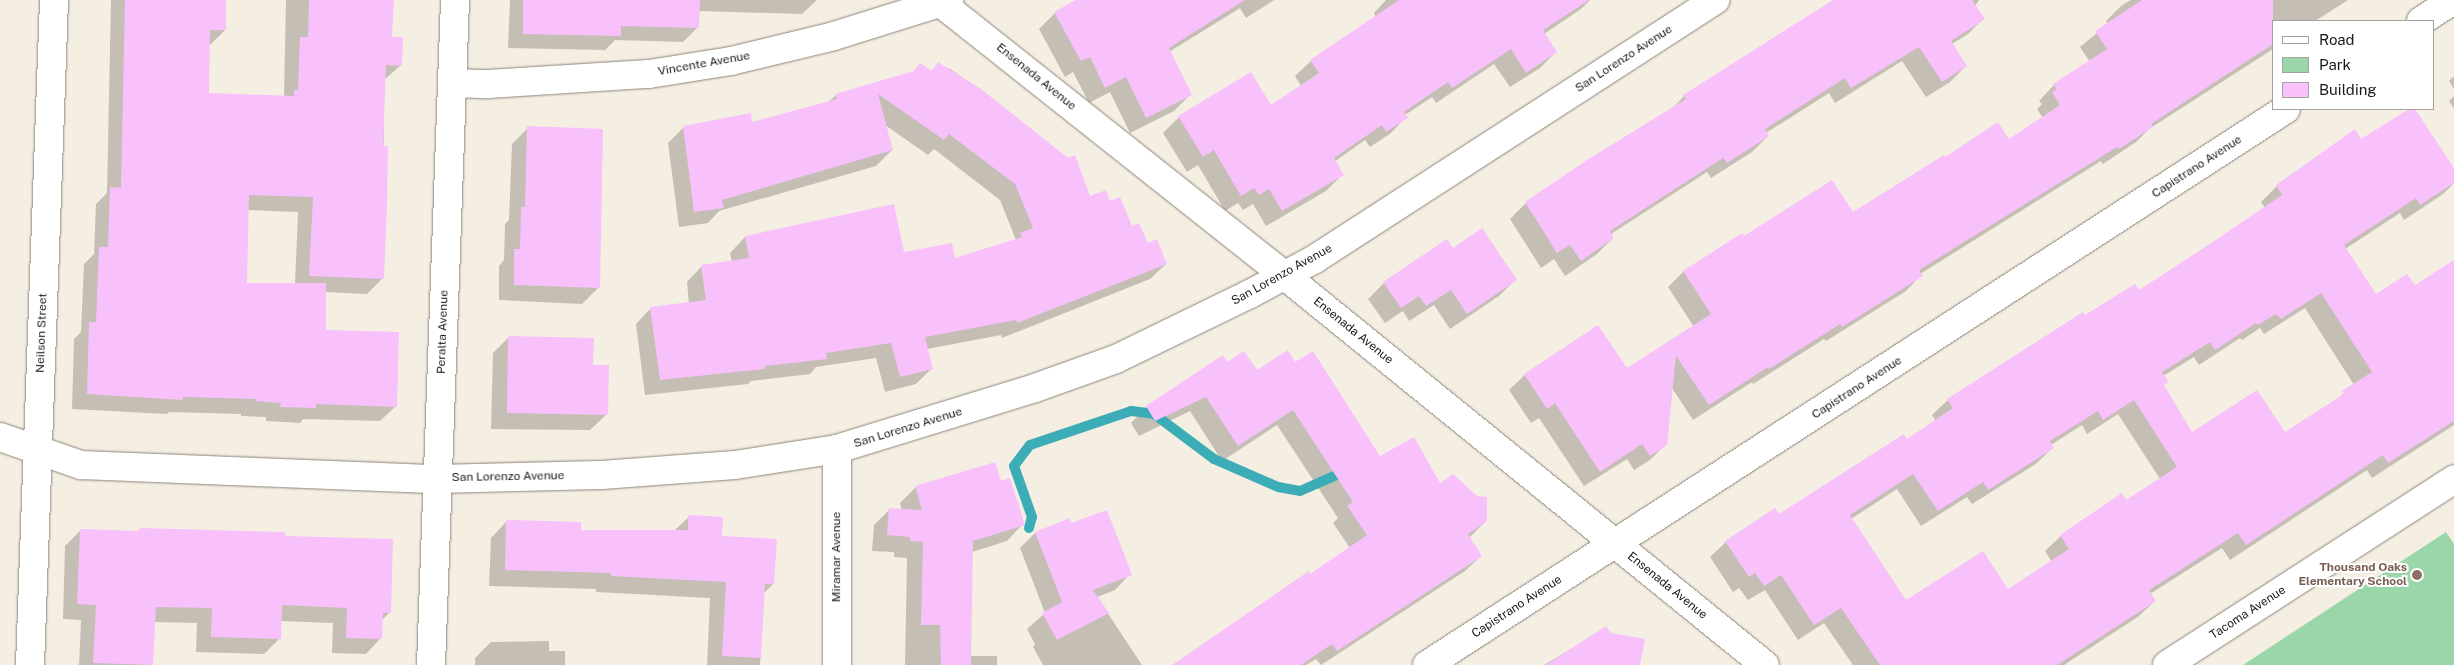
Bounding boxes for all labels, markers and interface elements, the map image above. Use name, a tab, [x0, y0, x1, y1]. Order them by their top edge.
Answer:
legend	[2272, 20, 2434, 110]
street label: San Lorenzo Avenue	[1573, 22, 1675, 96]
text: Road	[2319, 31, 2355, 48]
street label: Ensenada Avenue	[993, 40, 1079, 114]
street label: Vincente Avenue	[657, 49, 751, 79]
text: Park	[2319, 56, 2351, 73]
text: Building	[2319, 81, 2377, 98]
street label: Capistrano Avenue	[2149, 133, 2245, 201]
street label: San Lorenzo Avenue	[1229, 241, 1335, 309]
street label: Peralta Avenue	[434, 290, 452, 374]
street label: Neilson Street	[33, 293, 51, 373]
street label: Ensenada Avenue	[1310, 294, 1396, 368]
street label: Capistrano Avenue	[1809, 354, 1905, 422]
street label: San Lorenzo Avenue	[852, 405, 964, 451]
street label: San Lorenzo Avenue	[451, 469, 565, 485]
street label: Miramar Avenue	[830, 512, 844, 602]
street label: Ensenada Avenue	[1624, 549, 1710, 623]
place label: Thousand Oaks Elementary School	[2298, 561, 2407, 589]
marker: Thousand Oaks Elementary School	[2411, 569, 2423, 581]
street label: Capistrano Avenue	[1469, 573, 1565, 641]
street label: Tacoma Avenue	[2207, 583, 2289, 643]

